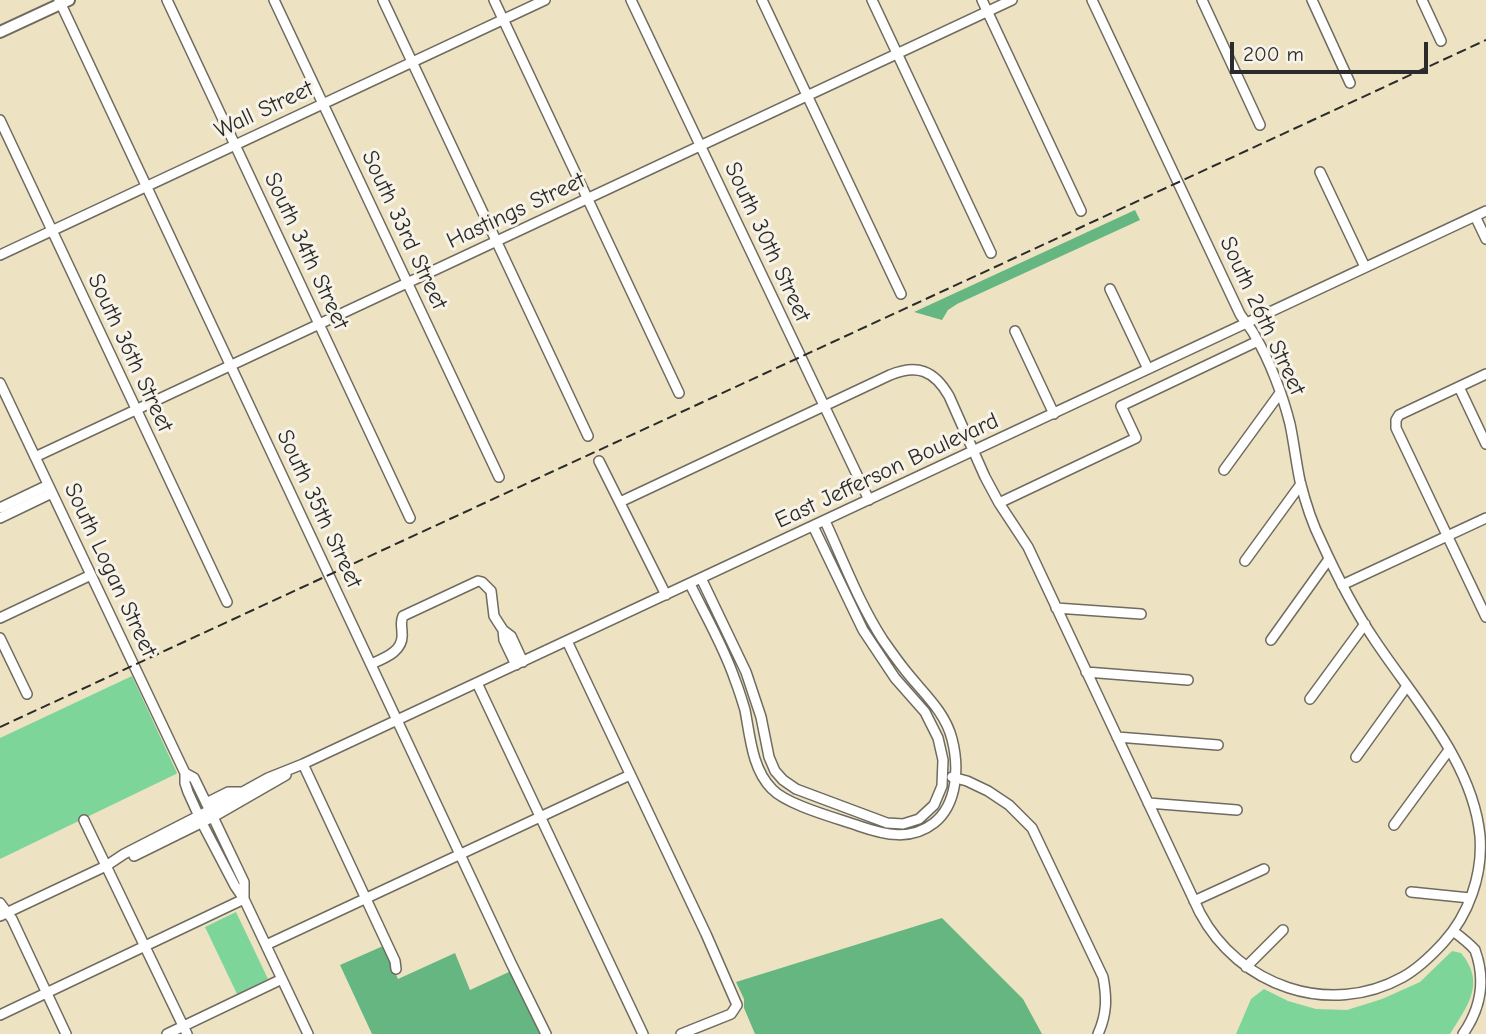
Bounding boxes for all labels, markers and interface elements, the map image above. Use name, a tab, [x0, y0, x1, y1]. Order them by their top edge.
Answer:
scale bar	[1234, 28, 1432, 72]
text: 200 m	[1243, 42, 1304, 66]
street label: Wall Street	[210, 75, 318, 145]
street label: South 33rd Street	[355, 146, 453, 314]
street label: South 30th Street	[718, 158, 816, 326]
street label: Hastings Street	[442, 167, 590, 255]
street label: South 34th Street	[258, 168, 354, 334]
street label: South 26th Street	[1213, 232, 1311, 400]
street label: South 36th Street	[81, 269, 179, 437]
street label: East Jefferson Boulevard	[771, 407, 1003, 535]
street label: South 35th Street	[270, 425, 368, 593]
street label: South Logan Street	[58, 479, 162, 661]

